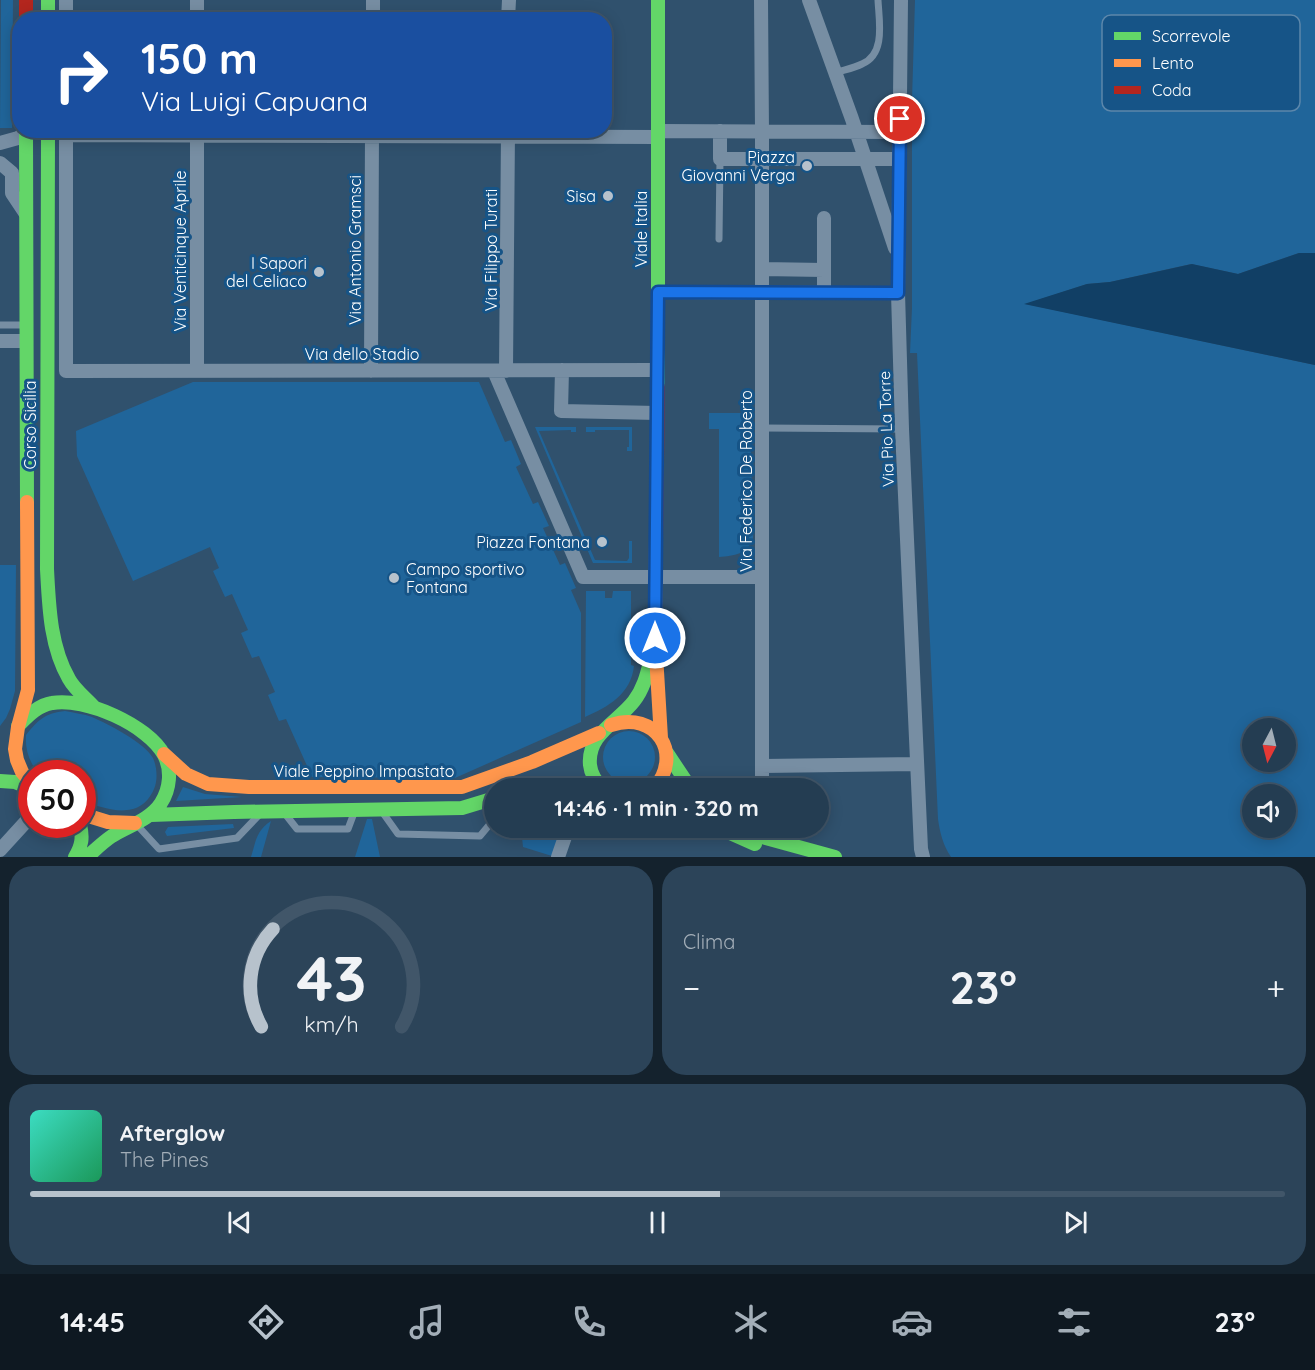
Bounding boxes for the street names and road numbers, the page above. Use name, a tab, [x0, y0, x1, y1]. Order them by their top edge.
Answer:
street label: Via Venticinque Aprile	[170, 171, 190, 331]
street label: Via Antonio Gramsci	[345, 175, 365, 325]
street label: Via Filippo Turati	[481, 189, 501, 311]
street label: Viale Italia	[631, 191, 651, 267]
street label: Via dello Stadio	[305, 344, 420, 364]
street label: Via Pio La Torre	[874, 371, 898, 487]
street label: Corso Sicilia	[20, 381, 40, 469]
street label: Via Federico De Roberto	[736, 390, 756, 572]
street label: Viale Peppino Impastato	[274, 761, 454, 781]

